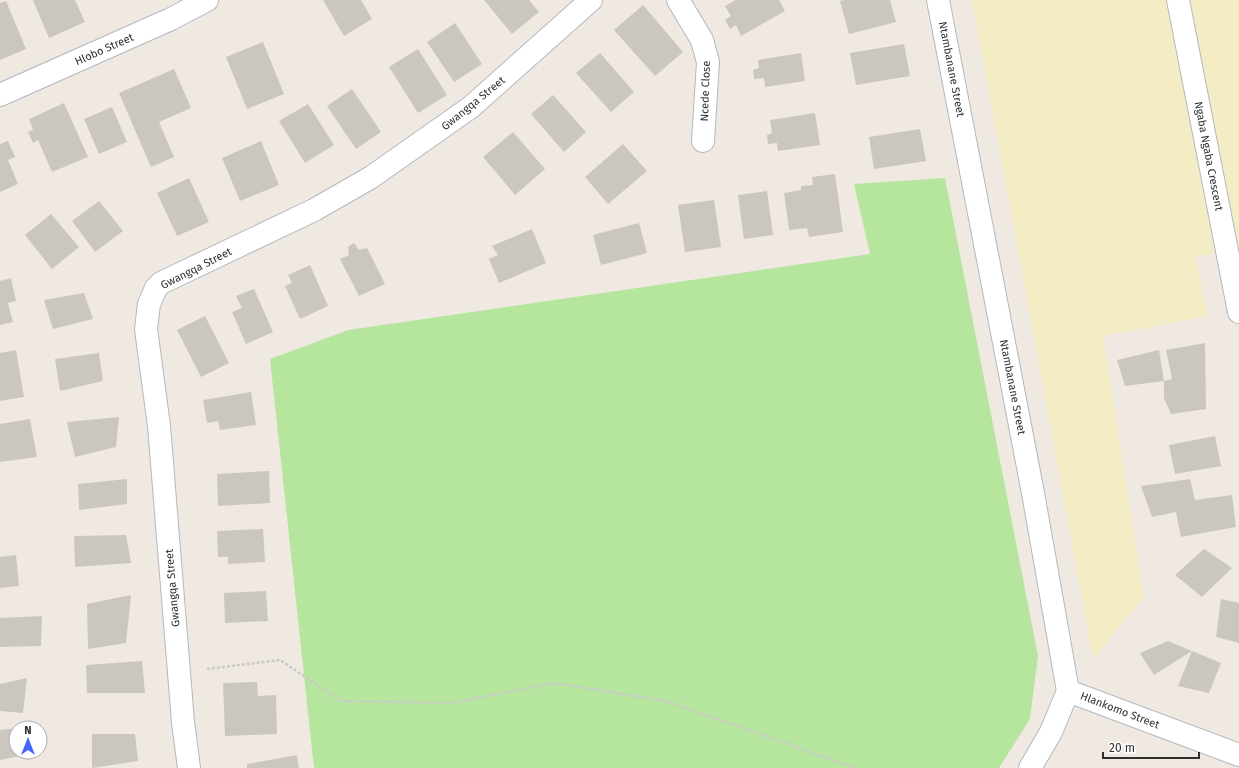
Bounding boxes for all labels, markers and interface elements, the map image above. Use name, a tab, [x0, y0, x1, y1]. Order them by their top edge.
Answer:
street label: Ntambanane Street	[936, 20, 967, 118]
street label: Hlobo Street	[73, 31, 136, 68]
street label: Ncede Close	[698, 60, 713, 122]
street label: Gwangqa Street	[439, 74, 508, 133]
street label: Ngaba Ngaba Crescent	[1192, 100, 1225, 212]
street label: Gwangqa Street	[159, 245, 234, 292]
street label: Ntambanane Street	[997, 338, 1028, 436]
street label: Gwangqa Street	[163, 549, 182, 627]
street label: Hlankomo Street	[1078, 689, 1161, 732]
north arrow	[8, 720, 48, 760]
text: N	[24, 724, 32, 737]
scale bar	[1103, 734, 1199, 760]
text: 20 m	[1109, 741, 1135, 755]

